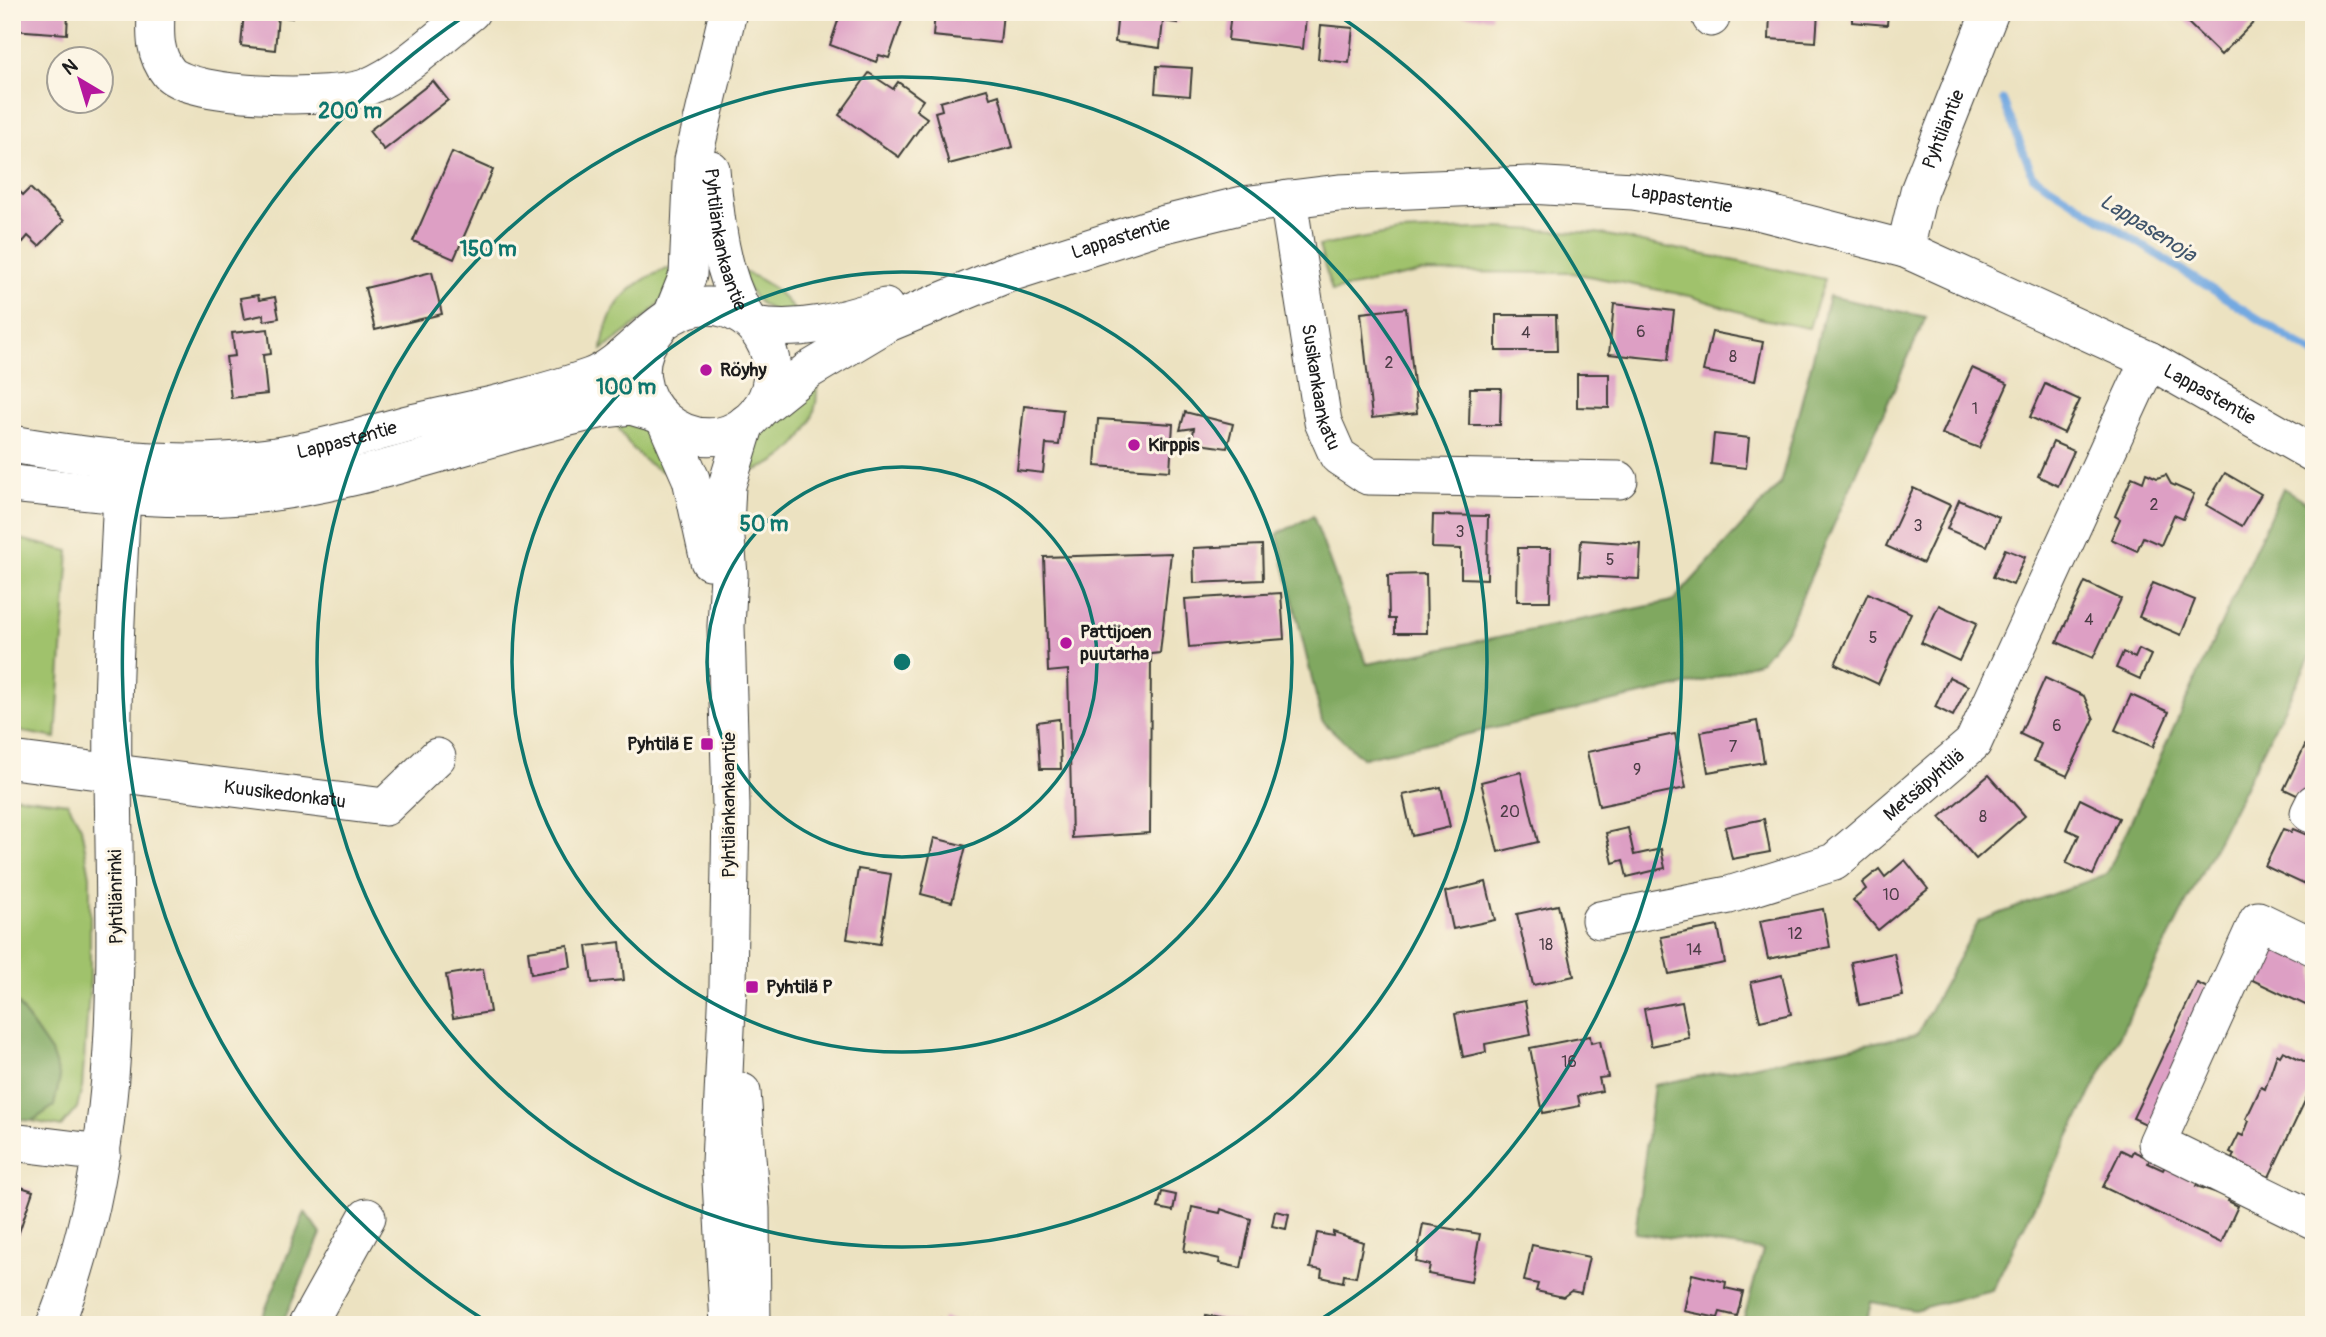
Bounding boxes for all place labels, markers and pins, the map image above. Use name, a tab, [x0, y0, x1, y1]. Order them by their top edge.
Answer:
place label: Röyhy	[720, 358, 767, 382]
marker: Röyhy	[698, 362, 714, 378]
place label: Kirppis	[1148, 433, 1200, 457]
marker: Kirppis	[1126, 437, 1142, 453]
place label: Pattijoen puutarha	[1080, 620, 1152, 666]
marker: Pattijoen puutarha	[1058, 635, 1074, 651]
centre of rings	[890, 650, 914, 674]
place label: Pyhtilä E	[627, 732, 693, 756]
marker: Pyhtilä E	[699, 736, 715, 752]
place label: Pyhtilä P	[766, 975, 833, 999]
marker: Pyhtilä P	[744, 979, 760, 995]

